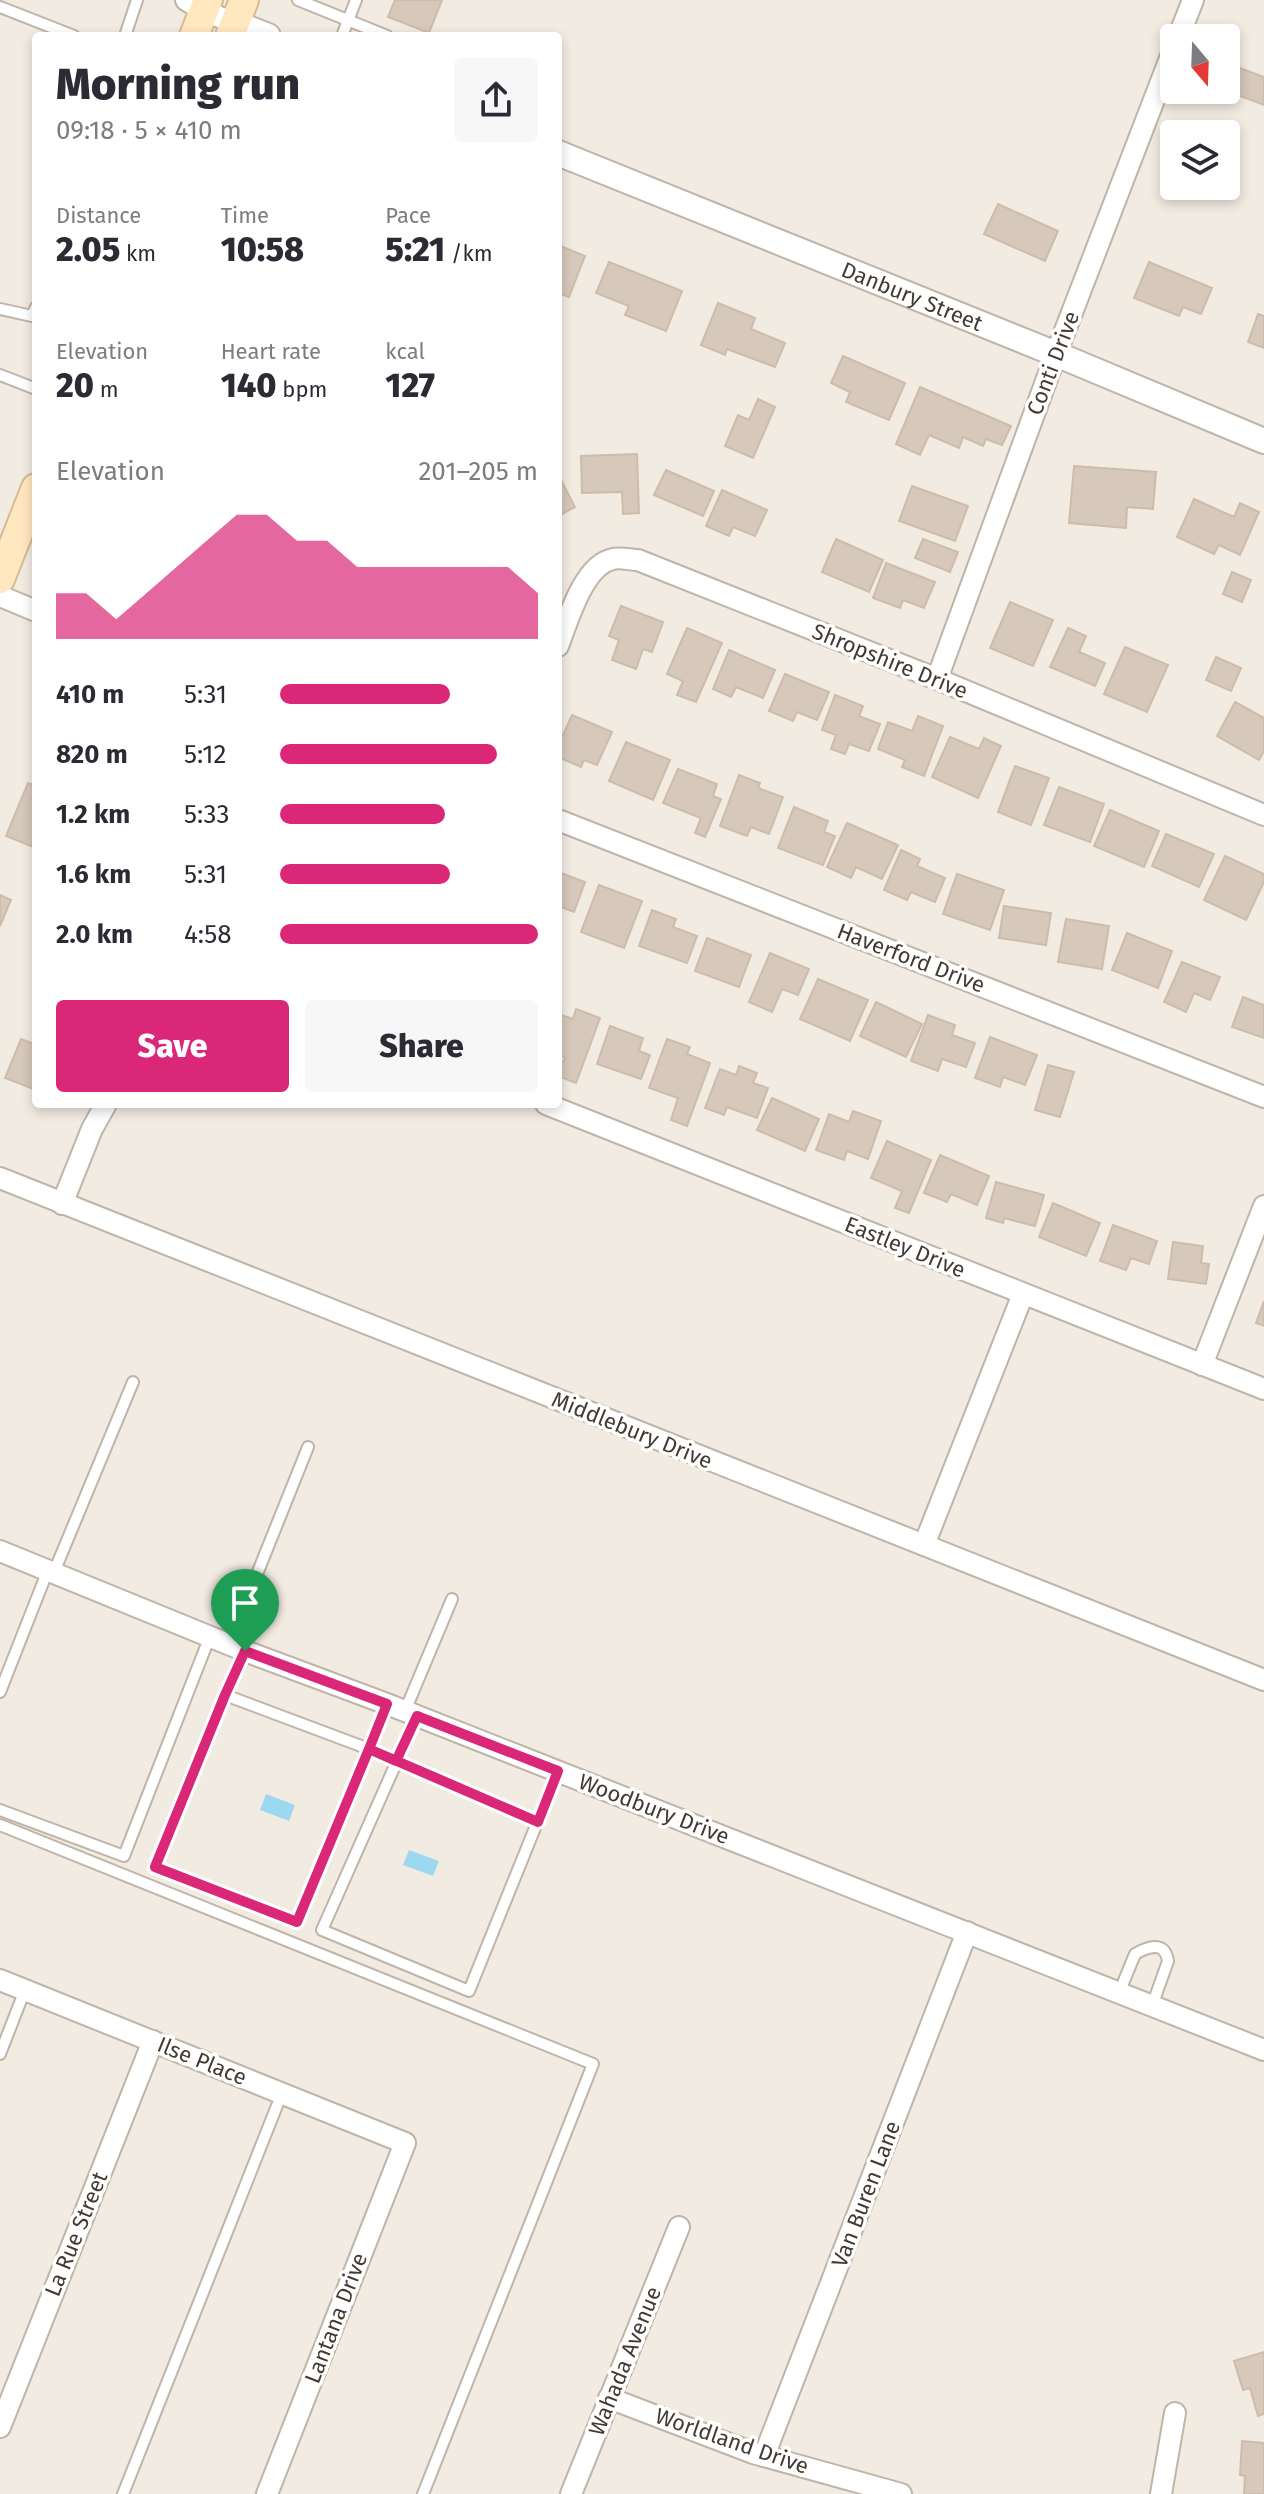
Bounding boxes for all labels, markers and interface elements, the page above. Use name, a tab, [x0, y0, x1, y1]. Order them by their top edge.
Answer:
north arrow	[1160, 24, 1240, 104]
map controls	[1160, 24, 1240, 200]
text: Morning run	[56, 58, 300, 111]
button: share	[454, 58, 538, 142]
text: 09:18 · 5 × 410 m	[56, 115, 242, 146]
button: layers	[1160, 120, 1240, 200]
text: Distance	[56, 202, 141, 229]
text: Time	[221, 202, 269, 229]
text: Pace	[385, 202, 431, 229]
text: 2.05	[56, 229, 120, 270]
text: 10:58	[221, 229, 304, 270]
text: 5:21	[385, 229, 445, 270]
text: km	[120, 240, 156, 267]
text: /km	[445, 240, 493, 267]
street label: Danbury Street	[838, 255, 987, 337]
street label: Conti Drive	[1021, 307, 1085, 419]
text: Elevation	[56, 338, 148, 365]
text: Heart rate	[221, 338, 321, 365]
text: kcal	[385, 338, 425, 365]
text: 20	[56, 365, 94, 406]
text: 140	[221, 365, 276, 406]
text: 127	[385, 365, 435, 406]
text: m	[94, 376, 119, 403]
text: bpm	[276, 376, 327, 403]
text: Elevation	[56, 456, 165, 487]
text: 201–205 m	[419, 456, 538, 487]
street label: Shropshire Drive	[808, 618, 972, 704]
text: 410 m	[56, 679, 124, 710]
text: 5:31	[184, 679, 227, 710]
text: 820 m	[56, 739, 128, 770]
text: 5:12	[184, 739, 226, 770]
text: 1.2 km	[56, 799, 130, 830]
text: 5:33	[184, 799, 229, 830]
text: 1.6 km	[56, 859, 131, 890]
text: 5:31	[184, 859, 227, 890]
street label: Haverford Drive	[833, 917, 989, 999]
text: 2.0 km	[56, 919, 133, 950]
text: 4:58	[184, 919, 232, 950]
button: Save	[56, 1000, 289, 1092]
button: Share	[305, 1000, 538, 1092]
street label: Eastley Drive	[841, 1211, 969, 1283]
street label: Middlebury Drive	[548, 1386, 716, 1474]
pin	[211, 1569, 279, 1651]
icon: arrive	[223, 1581, 267, 1625]
street label: Woodbury Drive	[575, 1768, 733, 1850]
street label: Ilse Place	[153, 2031, 251, 2091]
street label: Van Buren Lane	[826, 2117, 906, 2271]
street label: La Rue Street	[39, 2168, 113, 2300]
street label: Lantana Drive	[299, 2249, 373, 2387]
street label: Wahada Avenue	[583, 2283, 667, 2439]
street label: Worldland Drive	[652, 2402, 812, 2480]

